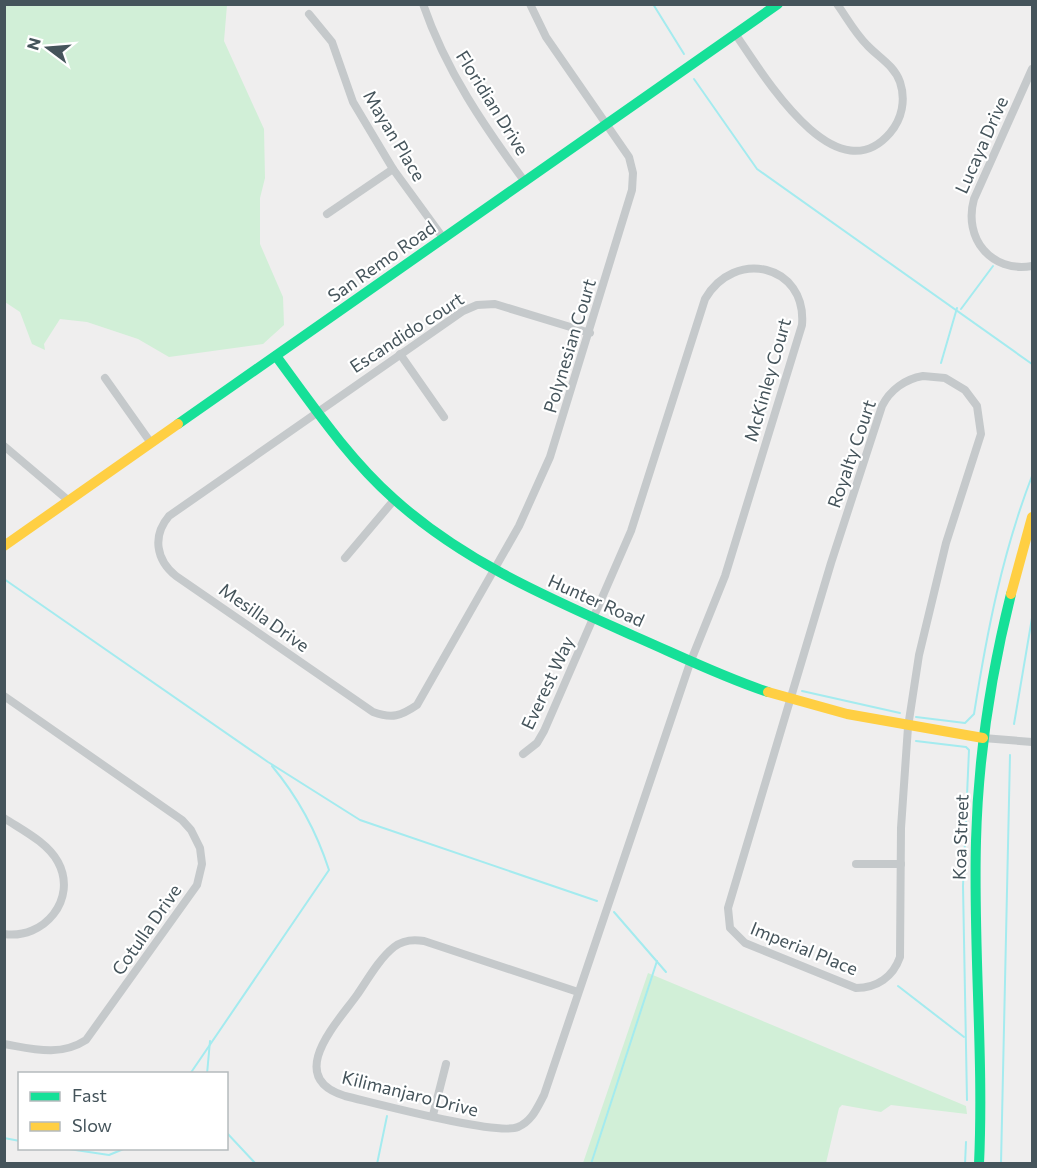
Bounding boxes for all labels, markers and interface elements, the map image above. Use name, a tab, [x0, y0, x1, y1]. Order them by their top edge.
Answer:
north arrow	[18, 18, 78, 78]
text: N	[22, 35, 44, 52]
street label: Floridian Drive	[452, 46, 534, 159]
street label: Mayan Place	[359, 86, 431, 185]
street label: Lucaya Drive	[950, 93, 1012, 197]
street label: San Remo Road	[323, 216, 440, 307]
street label: Polynesian Court	[538, 276, 600, 415]
street label: Escandido court	[345, 287, 468, 377]
street label: McKinley Court	[739, 315, 795, 444]
street label: Royalty Court	[822, 397, 880, 511]
street label: Hunter Road	[545, 569, 648, 631]
street label: Mesilla Drive	[215, 578, 314, 656]
street label: Everest Way	[516, 633, 578, 733]
street label: Koa Street	[948, 794, 972, 880]
street label: Cotulla Drive	[107, 880, 186, 979]
street label: Imperial Place	[747, 917, 861, 980]
street label: Kilimanjaro Drive	[340, 1065, 481, 1121]
legend	[18, 1072, 228, 1150]
text: Fast	[72, 1084, 107, 1106]
text: Slow	[72, 1114, 112, 1136]

